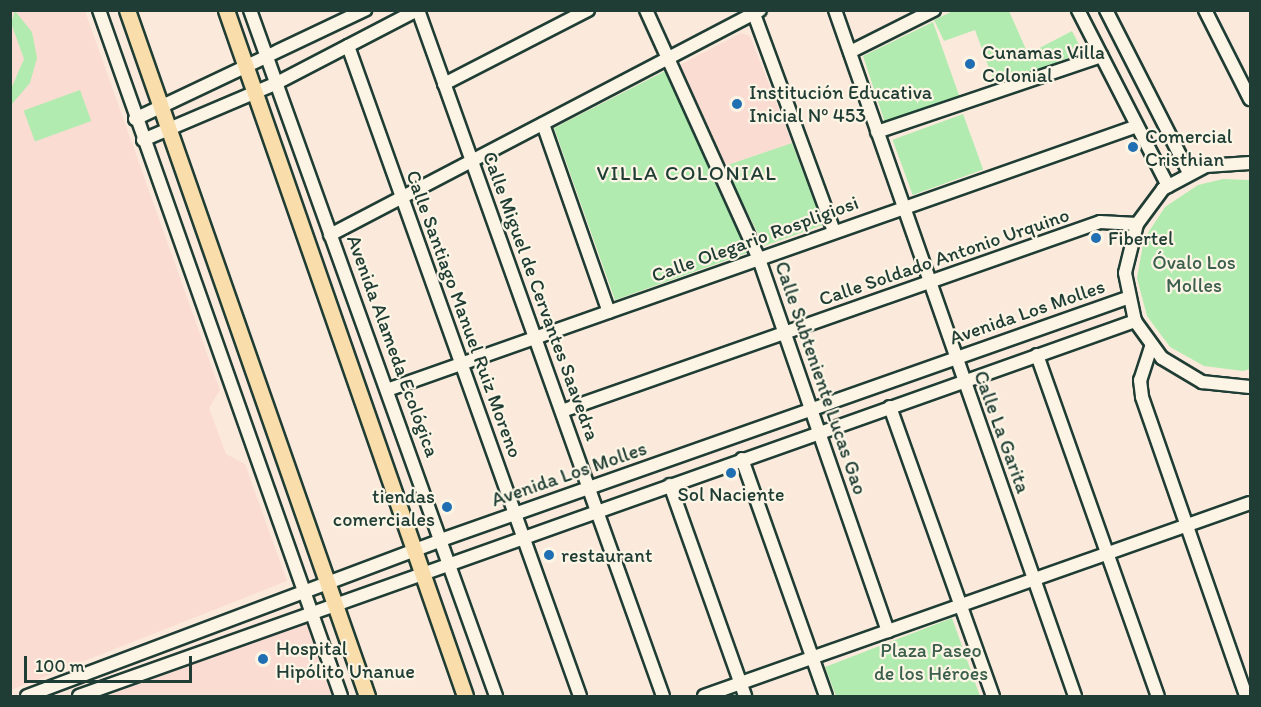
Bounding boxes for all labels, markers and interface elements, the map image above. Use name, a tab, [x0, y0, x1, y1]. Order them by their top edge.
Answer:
place label: Cunamas Villa Colonial	[982, 40, 1105, 87]
marker: Cunamas Villa Colonial	[963, 57, 977, 71]
place label: Institución Educativa Inicial Nº 453	[749, 80, 932, 127]
marker: Institución Educativa Inicial Nº 453	[730, 97, 744, 111]
place label: Comercial Cristhian	[1145, 124, 1232, 171]
marker: Comercial Cristhian	[1126, 140, 1140, 154]
street label: Calle Miguel de Cervantes Saavedra	[477, 148, 605, 444]
district label: VILLA COLONIAL	[596, 160, 778, 186]
street label: Calle Santiago Manuel Ruiz Moreno	[401, 167, 527, 461]
street label: Calle Olegario Rospligiosi	[649, 191, 861, 287]
street label: Calle Soldado Antonio Urquino	[815, 203, 1073, 311]
place label: Fibertel	[1108, 226, 1174, 250]
marker: Fibertel	[1089, 231, 1103, 245]
street label: Avenida Alameda Ecológica	[342, 232, 444, 460]
park label: Óvalo Los Molles	[1152, 251, 1236, 298]
street label: Calle Subteniente Lucas Gao	[770, 258, 872, 498]
street label: Avenida Los Molles	[946, 274, 1108, 350]
street label: Calle La Garita	[969, 367, 1035, 497]
street label: Avenida Los Molles	[488, 436, 650, 512]
marker: Sol Naciente	[724, 466, 738, 480]
place label: Sol Naciente	[677, 482, 785, 506]
place label: tiendas comerciales	[333, 484, 435, 531]
marker: tiendas comerciales	[440, 500, 454, 514]
place label: restaurant	[561, 543, 652, 567]
marker: restaurant	[542, 548, 556, 562]
place label: Hospital Hipólito Unanue	[276, 636, 415, 683]
park label: Plaza Paseo de los Héroes	[874, 639, 988, 686]
scale bar	[27, 644, 195, 682]
marker: Hospital Hipólito Unanue	[254, 650, 272, 668]
text: 100 m	[35, 655, 85, 677]

